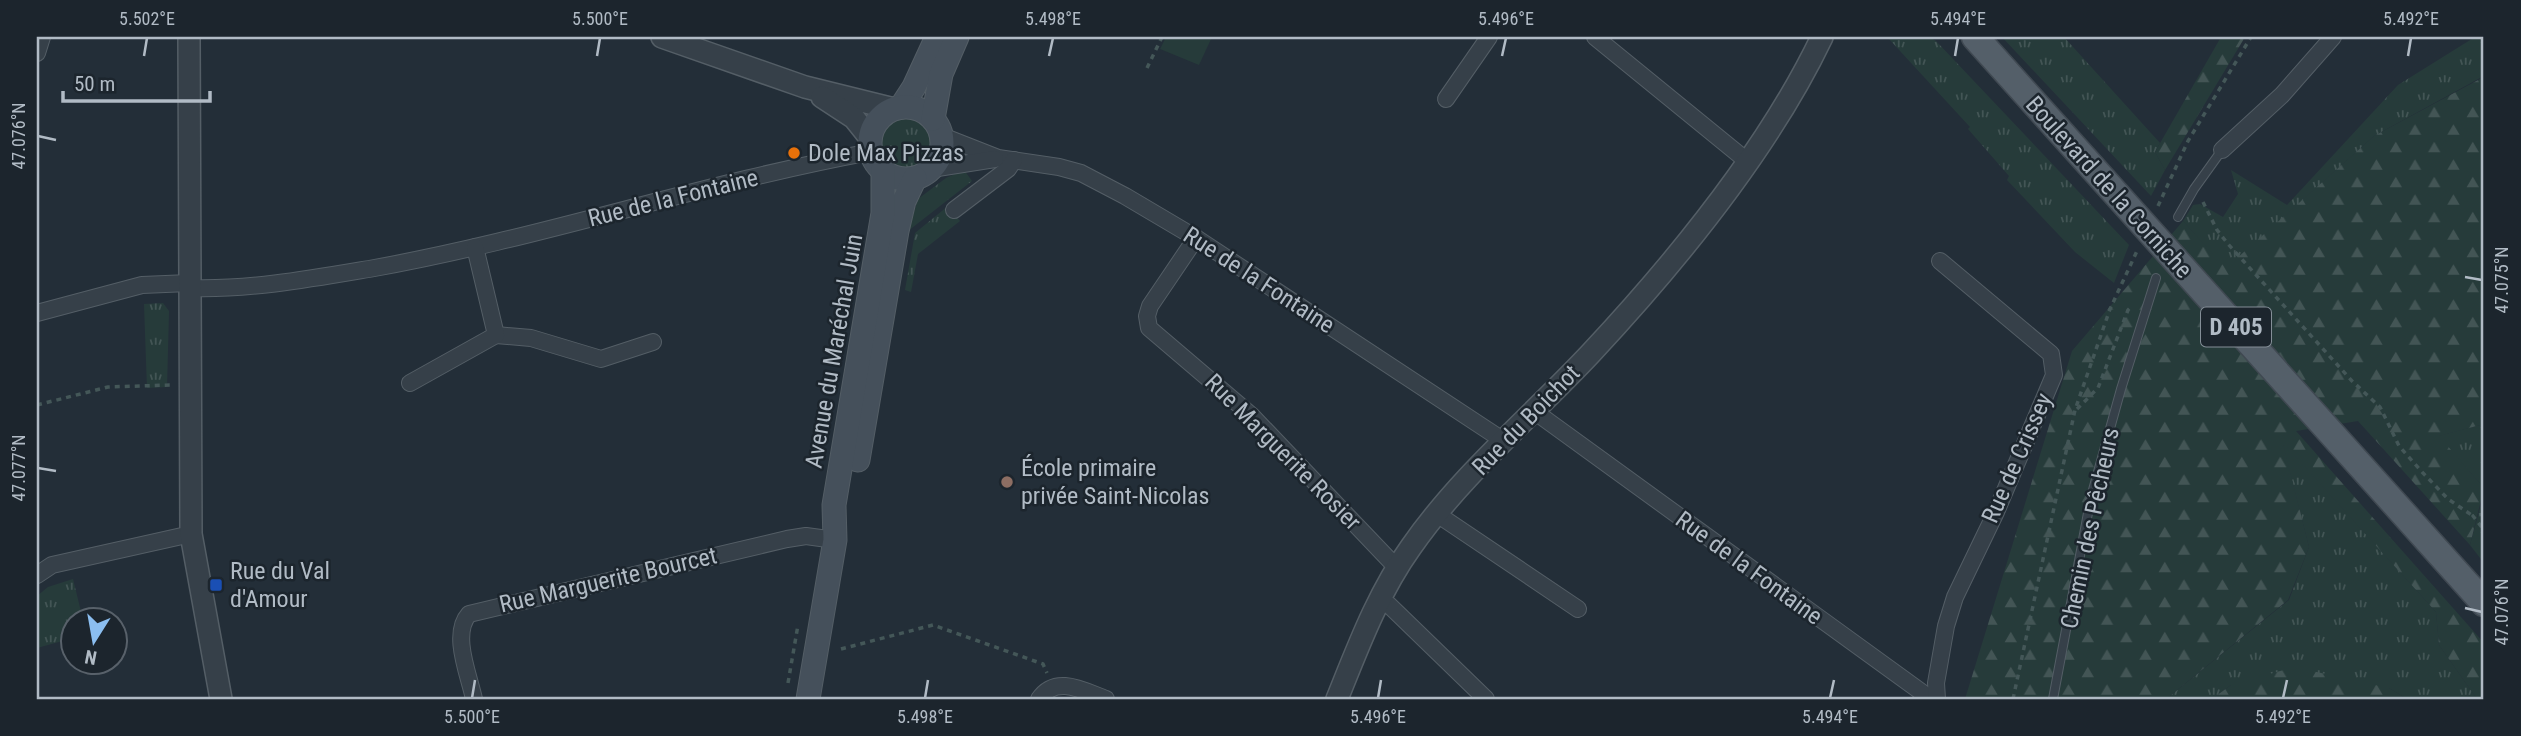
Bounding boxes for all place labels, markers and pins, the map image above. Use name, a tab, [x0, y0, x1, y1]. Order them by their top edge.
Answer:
place label: Dole Max Pizzas	[808, 139, 964, 167]
marker: Dole Max Pizzas	[786, 145, 802, 161]
place label: École primaire privée Saint-Nicolas	[1021, 454, 1209, 510]
marker: École primaire privée Saint-Nicolas	[999, 474, 1015, 490]
place label: Rue du Val d'Amour	[230, 557, 330, 613]
marker: Rue du Val d'Amour	[208, 577, 224, 593]

